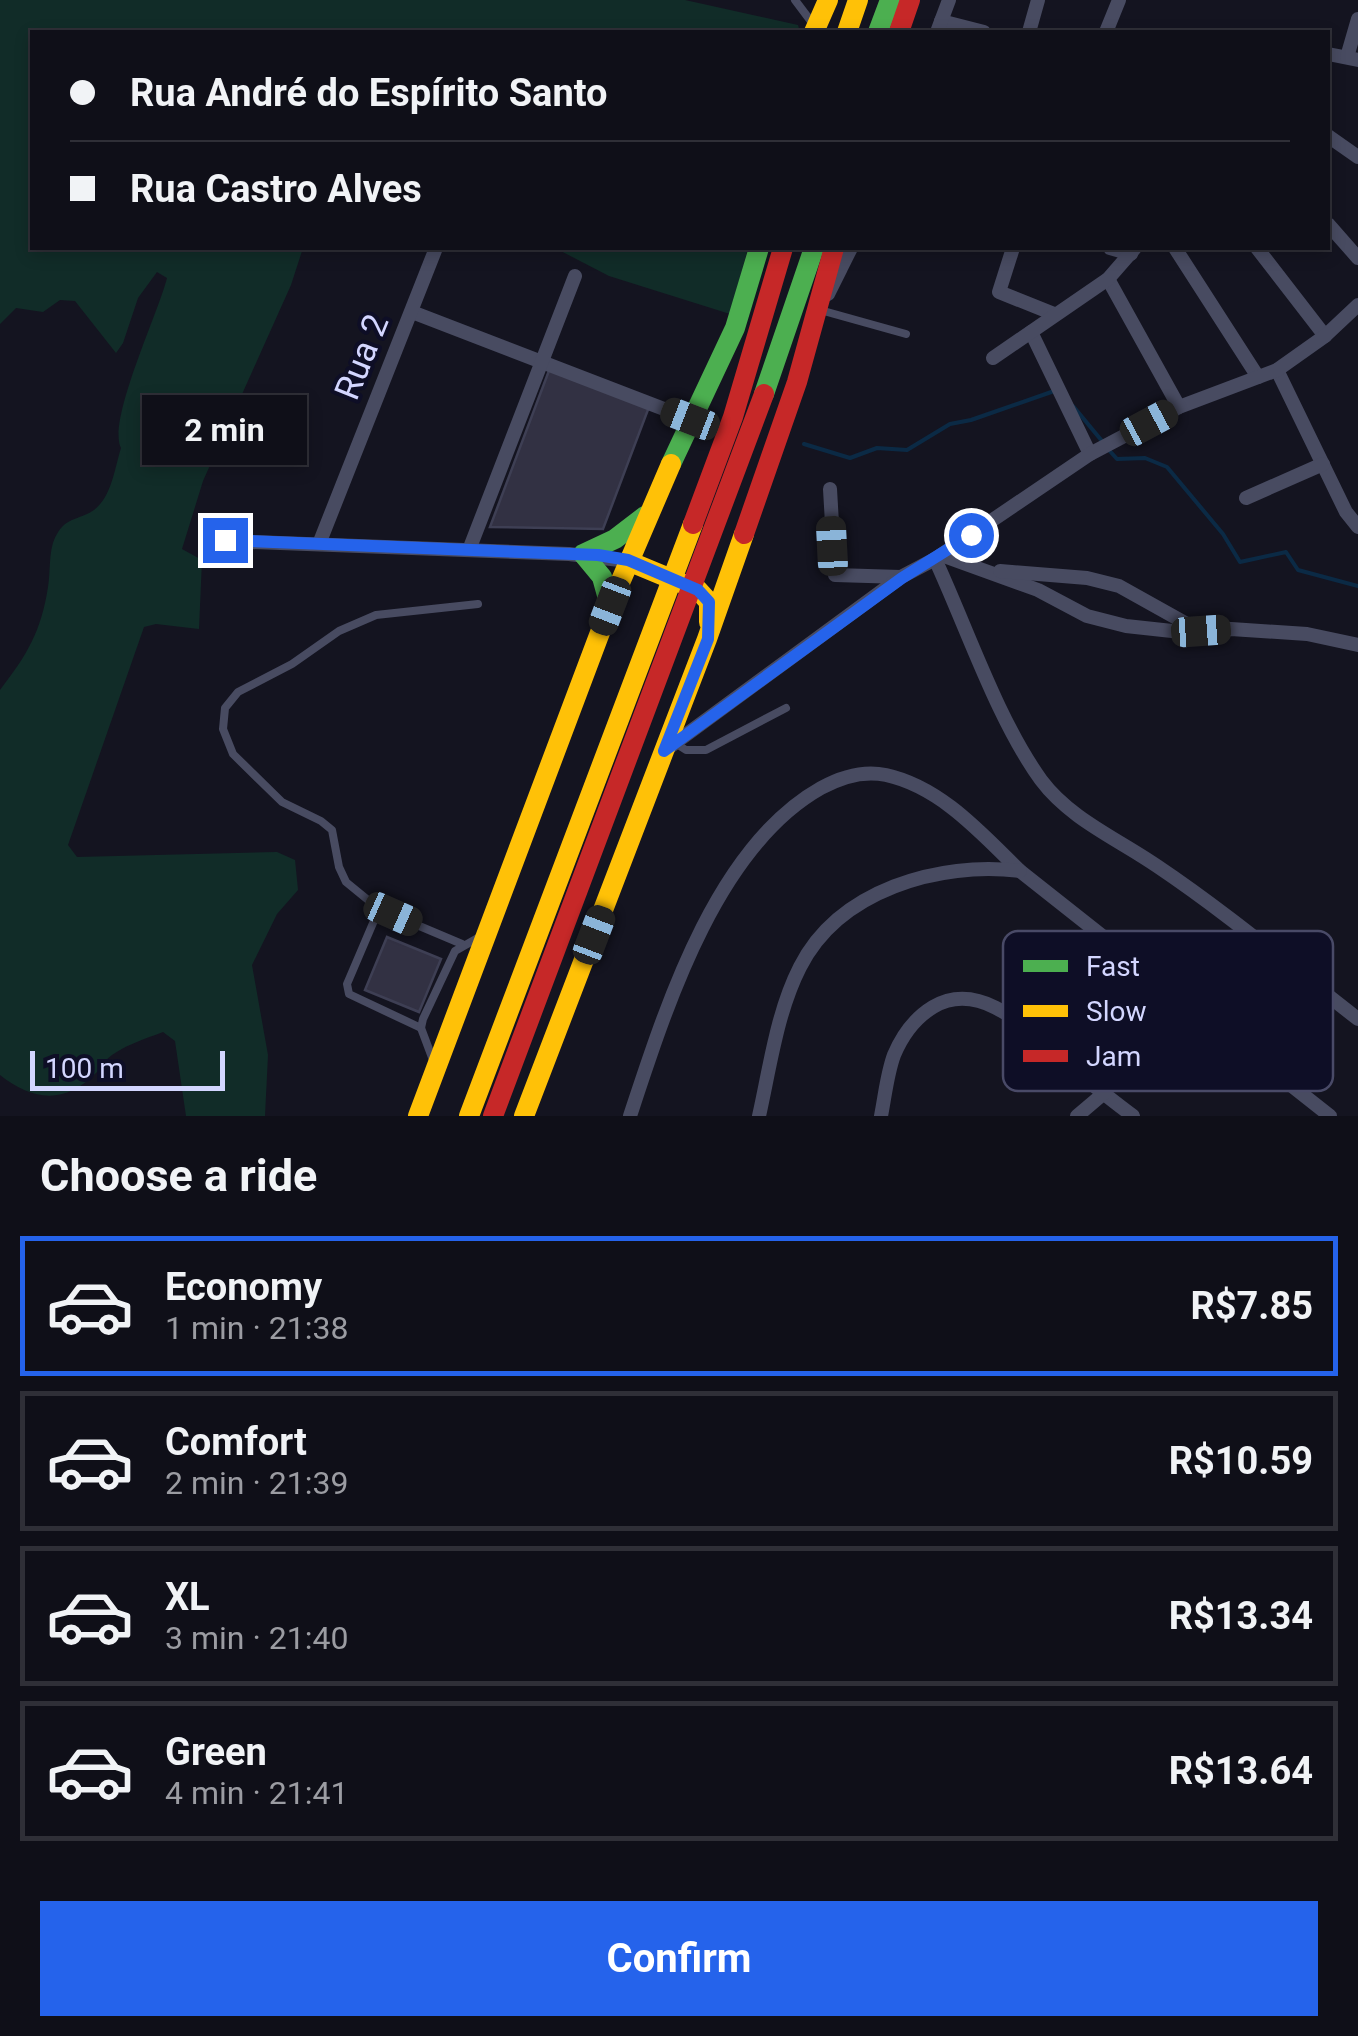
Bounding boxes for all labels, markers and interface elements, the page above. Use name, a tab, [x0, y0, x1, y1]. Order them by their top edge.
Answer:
text: Rua André do Espírito Santo	[130, 71, 608, 115]
text: Rua Castro Alves	[130, 167, 422, 211]
street label: Rua 2	[326, 308, 398, 406]
car	[657, 394, 723, 444]
callout: 2 min	[142, 395, 308, 465]
car	[1115, 396, 1183, 450]
text: 2 min	[184, 411, 265, 449]
route start	[949, 513, 994, 558]
car	[815, 515, 849, 577]
route end	[203, 518, 248, 563]
car	[585, 573, 635, 639]
car	[1170, 614, 1232, 648]
car	[359, 888, 427, 940]
car	[569, 902, 619, 968]
legend	[1003, 931, 1333, 1091]
text: Fast	[1086, 950, 1140, 983]
text: Slow	[1086, 995, 1146, 1028]
text: Jam	[1086, 1040, 1141, 1073]
scale bar	[30, 1046, 225, 1090]
text: 100 m	[45, 1052, 124, 1085]
text: Choose a ride	[40, 1149, 317, 1202]
icon: car	[45, 1261, 135, 1351]
text: Economy	[165, 1265, 322, 1309]
text: R$7.85	[1190, 1284, 1313, 1328]
text: 1 min · 21:38	[165, 1309, 348, 1347]
icon: car	[45, 1416, 135, 1506]
text: Comfort	[165, 1420, 307, 1464]
text: R$10.59	[1169, 1439, 1313, 1483]
text: 2 min · 21:39	[165, 1464, 348, 1502]
icon: car	[45, 1571, 135, 1661]
text: XL	[165, 1575, 210, 1619]
text: R$13.34	[1169, 1594, 1313, 1638]
text: 3 min · 21:40	[165, 1619, 348, 1657]
icon: car	[45, 1726, 135, 1816]
text: Green	[165, 1730, 267, 1774]
text: R$13.64	[1169, 1749, 1313, 1793]
text: 4 min · 21:41	[165, 1774, 348, 1812]
button: Confirm	[40, 1901, 1318, 2016]

